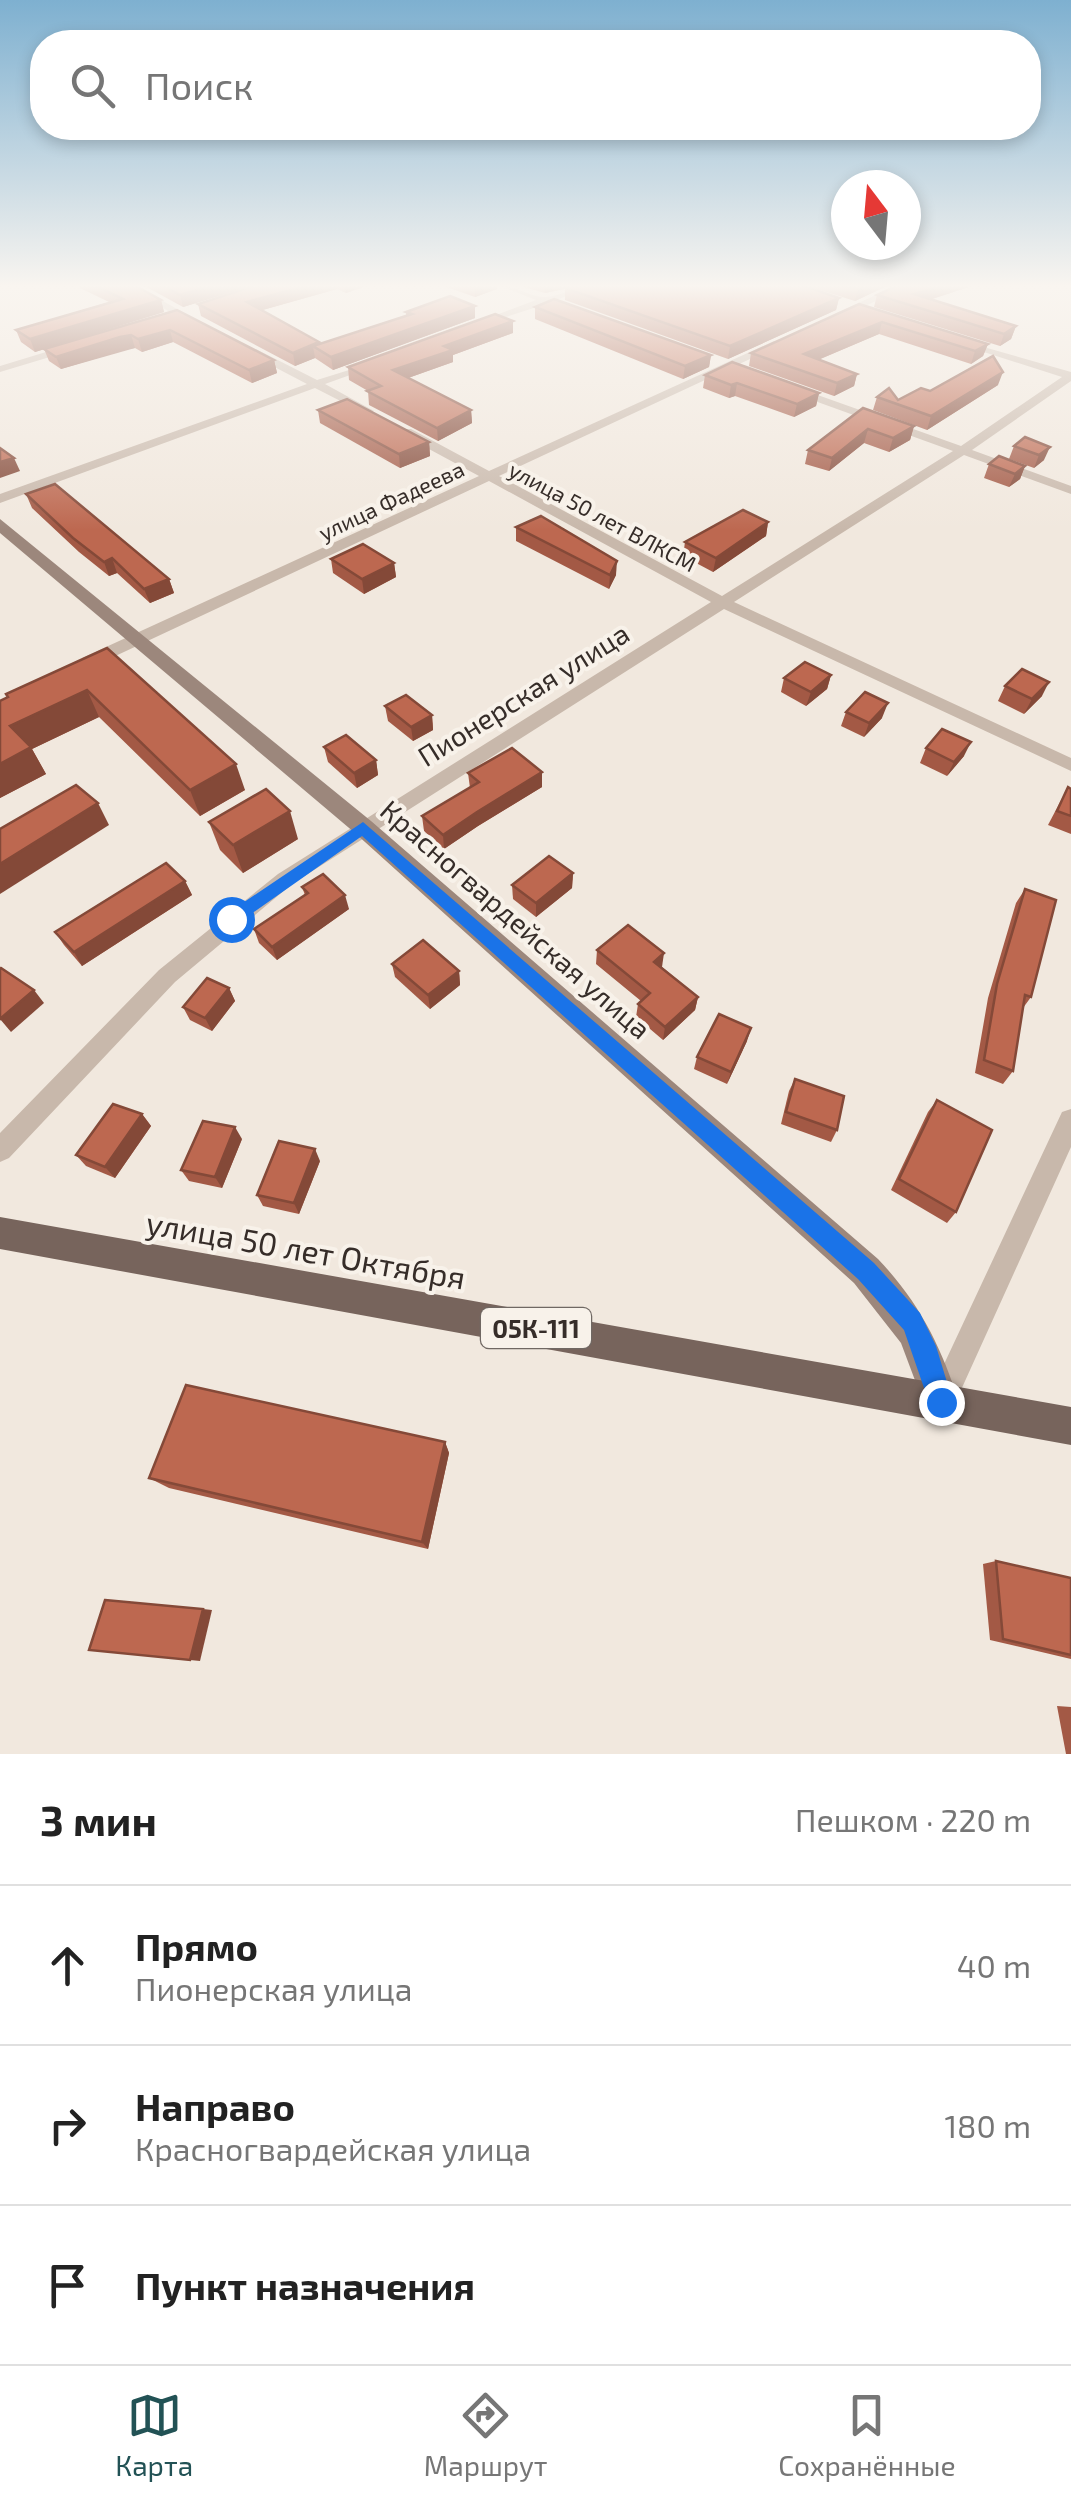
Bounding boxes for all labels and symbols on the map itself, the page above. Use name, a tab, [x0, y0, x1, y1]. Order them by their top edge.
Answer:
north arrow	[831, 170, 921, 260]
street label: улица Фадеева	[314, 455, 468, 546]
street label: улица 50 лет ВЛКСМ	[504, 456, 701, 577]
street label: Пионерская улица	[411, 615, 635, 773]
street label: Красногвардейская улица	[374, 792, 658, 1046]
route start	[209, 897, 255, 943]
street label: улица 50 лет Октября	[143, 1202, 469, 1297]
road number: 05К-111	[481, 1308, 591, 1348]
route end	[919, 1380, 965, 1426]

